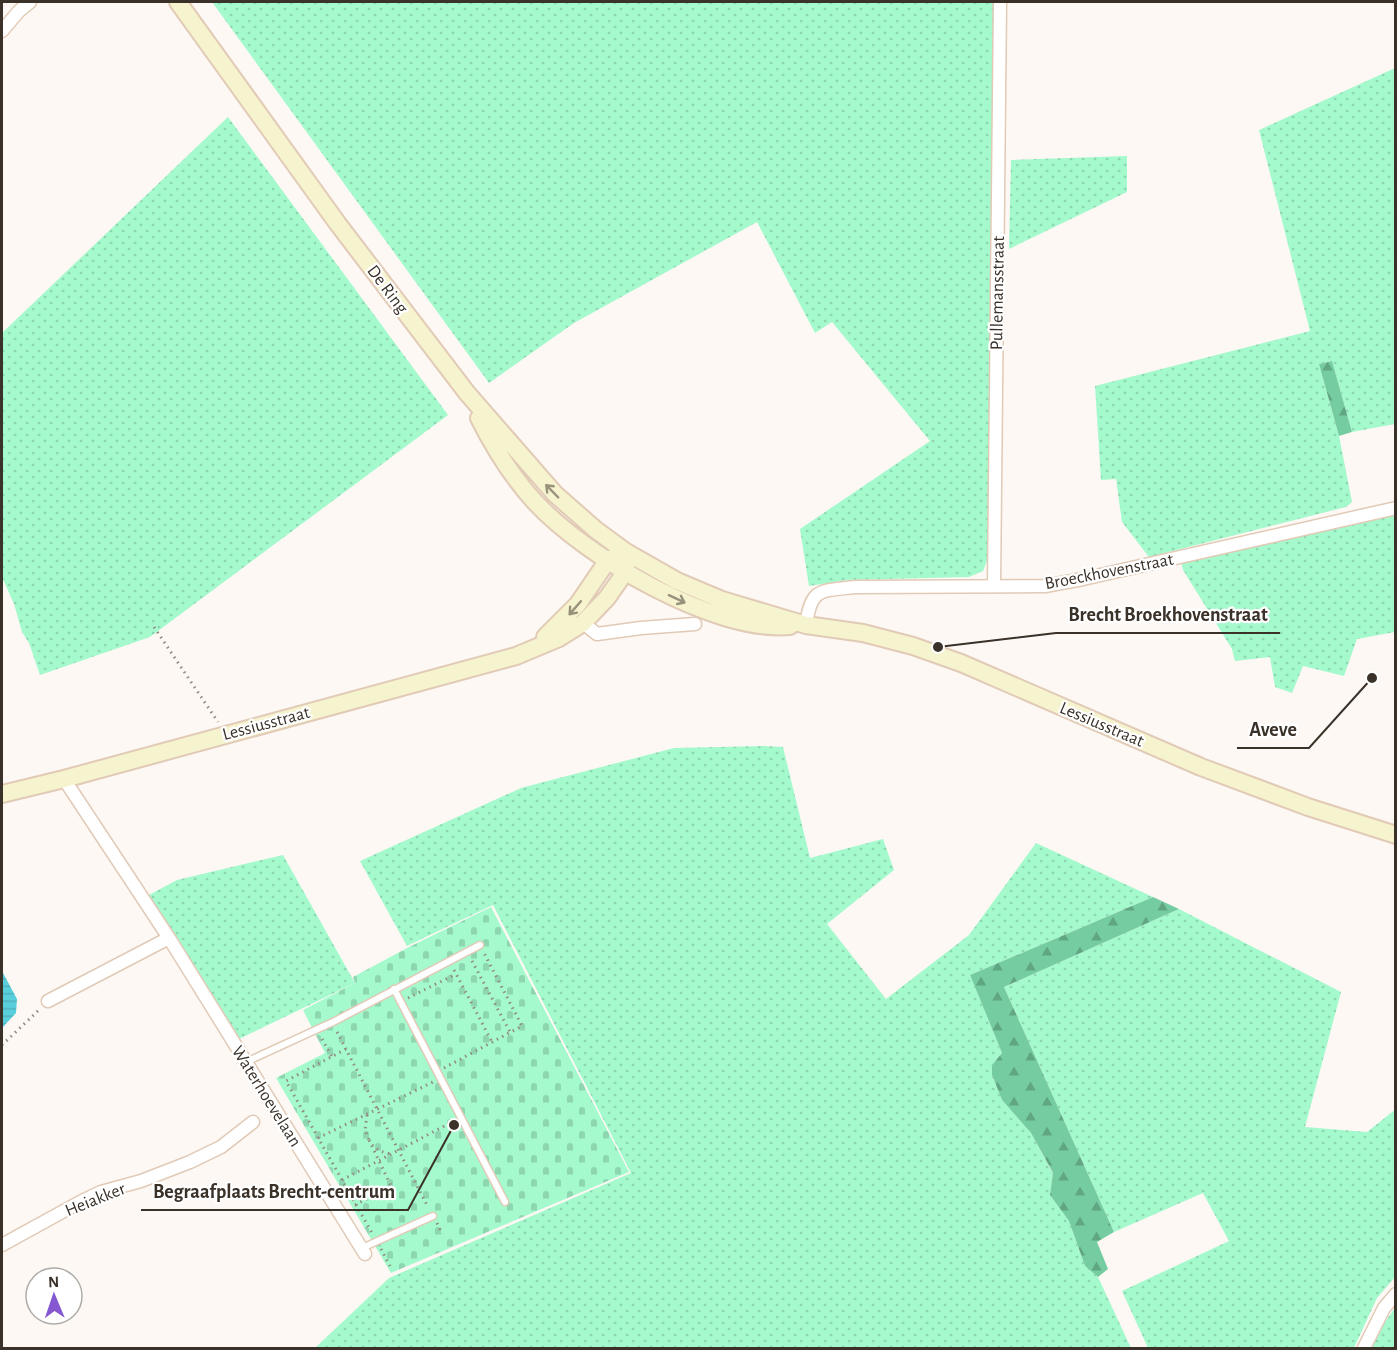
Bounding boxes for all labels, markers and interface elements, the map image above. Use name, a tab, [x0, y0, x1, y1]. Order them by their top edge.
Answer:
street label: Pullemansstraat	[988, 235, 1008, 350]
street label: De Ring	[363, 262, 411, 317]
one-way arrow	[545, 484, 560, 499]
street label: Broeckhovenstraat	[1043, 551, 1175, 593]
one-way arrow	[668, 594, 686, 606]
callout: Brecht Broekhovenstraat	[1056, 595, 1280, 633]
one-way arrow	[568, 600, 582, 615]
text: Brecht Broekhovenstraat	[1068, 605, 1268, 625]
street label: Lessiusstraat	[1057, 699, 1147, 751]
street label: Lessiusstraat	[221, 704, 312, 744]
callout: Aveve	[1237, 710, 1309, 748]
text: Aveve	[1249, 720, 1297, 740]
street label: Waterhoevelaan	[228, 1043, 304, 1150]
callout: Begraafplaats Brecht-centrum	[141, 1172, 408, 1210]
street label: Heiakker	[63, 1180, 128, 1220]
text: Begraafplaats Brecht-centrum	[153, 1182, 395, 1202]
north arrow	[24, 1266, 84, 1326]
text: N	[48, 1274, 59, 1290]

